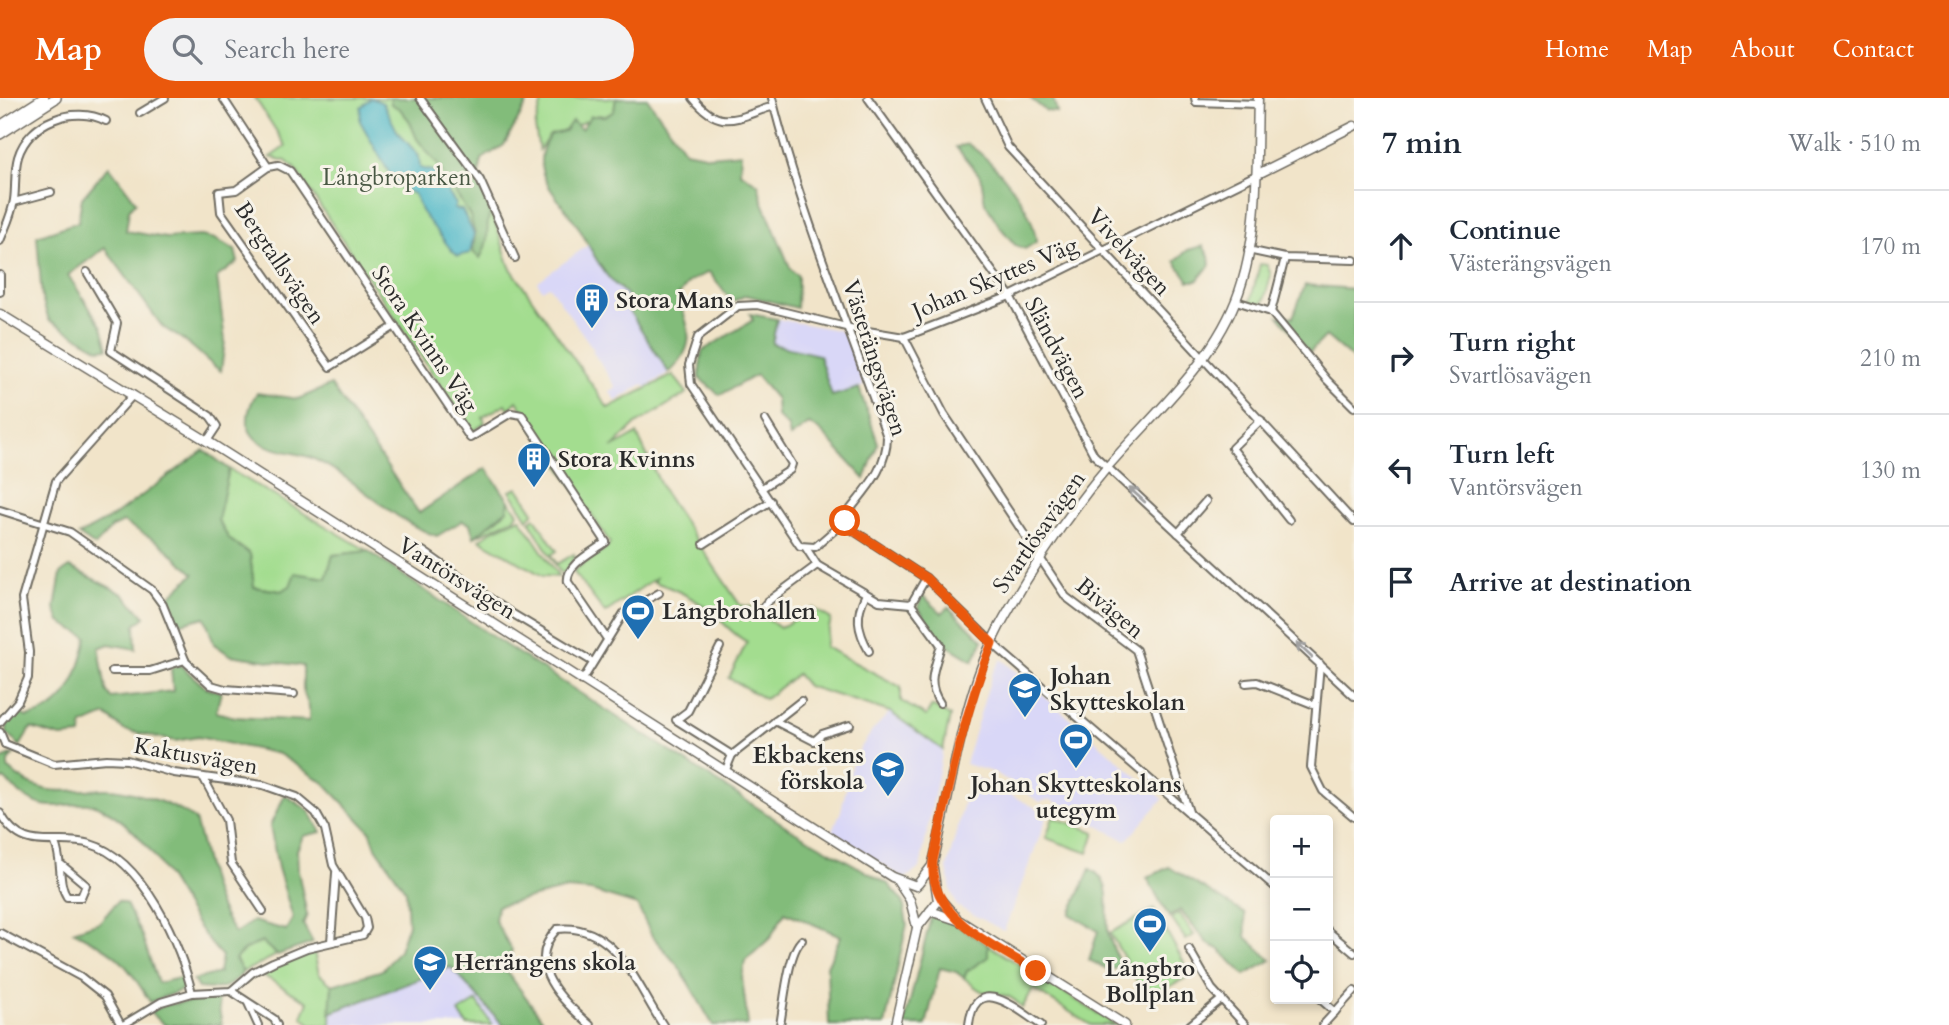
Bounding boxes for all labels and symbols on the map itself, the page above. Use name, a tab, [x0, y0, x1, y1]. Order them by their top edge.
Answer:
park label: Långbroparken	[322, 162, 472, 193]
street label: Bergtallsvägen	[227, 195, 333, 331]
street label: Vivelvägen	[1080, 201, 1178, 303]
street label: Johan Skyttes Väg	[905, 229, 1083, 328]
street label: Stora Kvinns Väg	[364, 259, 486, 419]
street label: Västerängsvägen	[835, 276, 915, 440]
building icon: Stora Mans	[573, 281, 611, 330]
place label: Stora Mans	[616, 285, 733, 316]
street label: Sländvägen	[1017, 292, 1097, 404]
building icon: Stora Kvinns	[515, 440, 553, 489]
place label: Stora Kvinns	[558, 444, 695, 475]
street label: Svartlösavägen	[985, 465, 1093, 599]
one-way arrow	[1128, 487, 1146, 503]
route start	[829, 505, 860, 536]
street label: Vantörsvägen	[392, 529, 522, 627]
street label: Bivägen	[1069, 570, 1151, 646]
sports icon: Långbrohallen	[619, 592, 657, 641]
place label: Långbrohallen	[662, 596, 817, 627]
one-way arrow	[1296, 641, 1313, 658]
place label: Johan Skytteskolan	[1047, 661, 1185, 718]
school or university icon: Johan Skytteskolan	[1006, 670, 1044, 719]
sports icon: Johan Skytteskolans utegym	[1057, 721, 1095, 770]
street label: Kaktusvägen	[132, 730, 260, 782]
place label: Ekbackens förskola	[753, 740, 865, 797]
school or university icon: Ekbackens förskola	[869, 749, 907, 798]
place label: Johan Skytteskolans utegym	[968, 769, 1182, 826]
sports icon: Långbro Bollplan	[1131, 905, 1169, 954]
school or university icon: Herrängens skola	[411, 943, 449, 992]
place label: Herrängens skola	[454, 947, 636, 978]
place label: Långbro Bollplan	[1105, 953, 1195, 1010]
route end	[1020, 955, 1051, 986]

